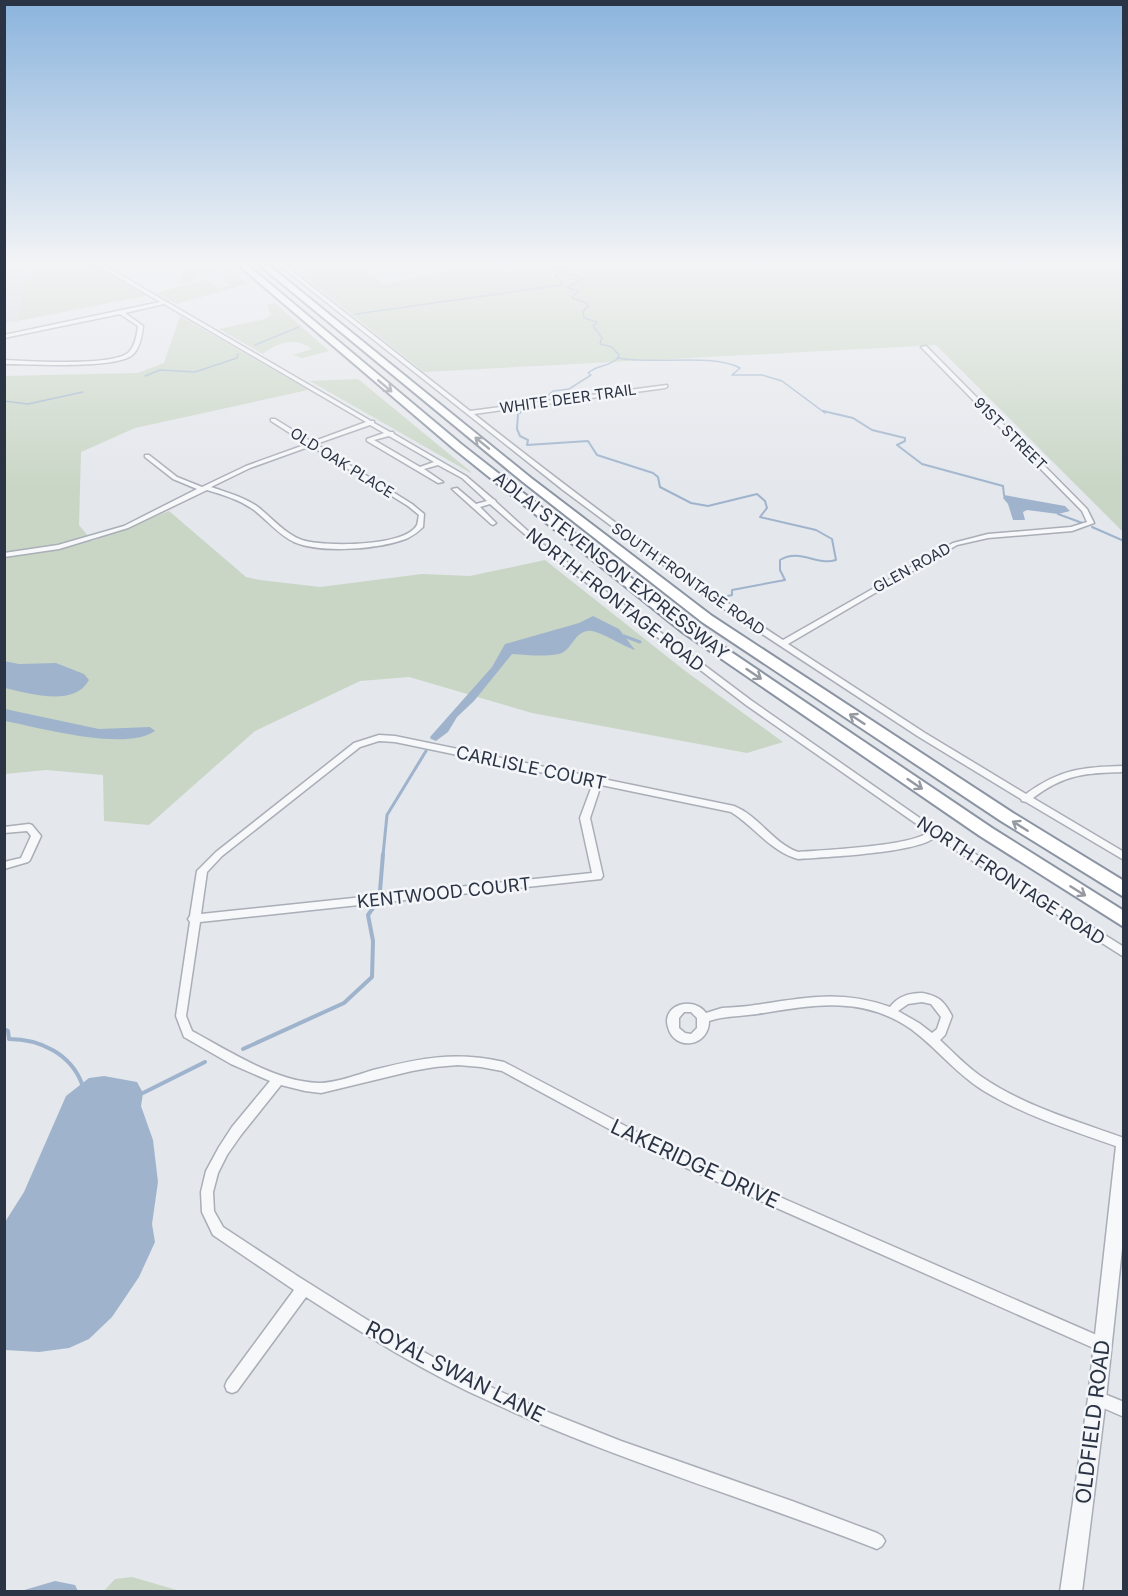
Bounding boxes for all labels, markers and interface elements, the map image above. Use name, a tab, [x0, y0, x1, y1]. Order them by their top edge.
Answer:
one-way arrow	[377, 380, 393, 393]
street label: WHITE DEER TRAIL	[498, 380, 637, 418]
street label: 91ST STREET	[970, 393, 1051, 474]
street label: OLD OAK PLACE	[287, 423, 398, 502]
one-way arrow	[474, 437, 490, 450]
street label: ADLAI STEVENSON EXPRESSWAY	[489, 467, 733, 664]
street label: SOUTH FRONTAGE ROAD	[608, 518, 769, 639]
street label: NORTH FRONTAGE ROAD	[522, 524, 708, 676]
street label: GLEN ROAD	[870, 538, 954, 597]
one-way arrow	[745, 668, 762, 680]
one-way arrow	[849, 712, 866, 725]
street label: CARLISLE COURT	[454, 741, 608, 794]
one-way arrow	[906, 778, 923, 790]
street label: NORTH FRONTAGE ROAD	[913, 812, 1109, 949]
one-way arrow	[1012, 819, 1029, 831]
street label: KENTWOOD COURT	[356, 873, 532, 912]
one-way arrow	[1069, 886, 1086, 898]
street label: LAKERIDGE DRIVE	[607, 1114, 783, 1214]
street label: ROYAL SWAN LANE	[361, 1316, 549, 1428]
street label: OLDFIELD ROAD	[1070, 1338, 1115, 1505]

